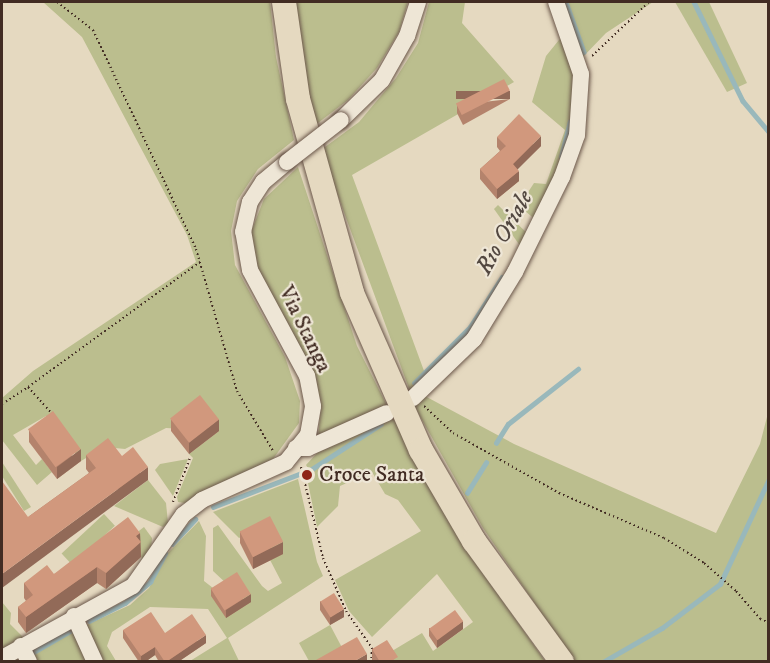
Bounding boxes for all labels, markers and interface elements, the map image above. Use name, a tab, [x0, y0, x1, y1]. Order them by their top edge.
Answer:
water label: Rio Oriale	[470, 186, 540, 280]
street label: Via Stanga	[273, 281, 337, 377]
place label: Croce Santa	[319, 462, 424, 488]
marker: Croce Santa	[300, 468, 314, 482]

